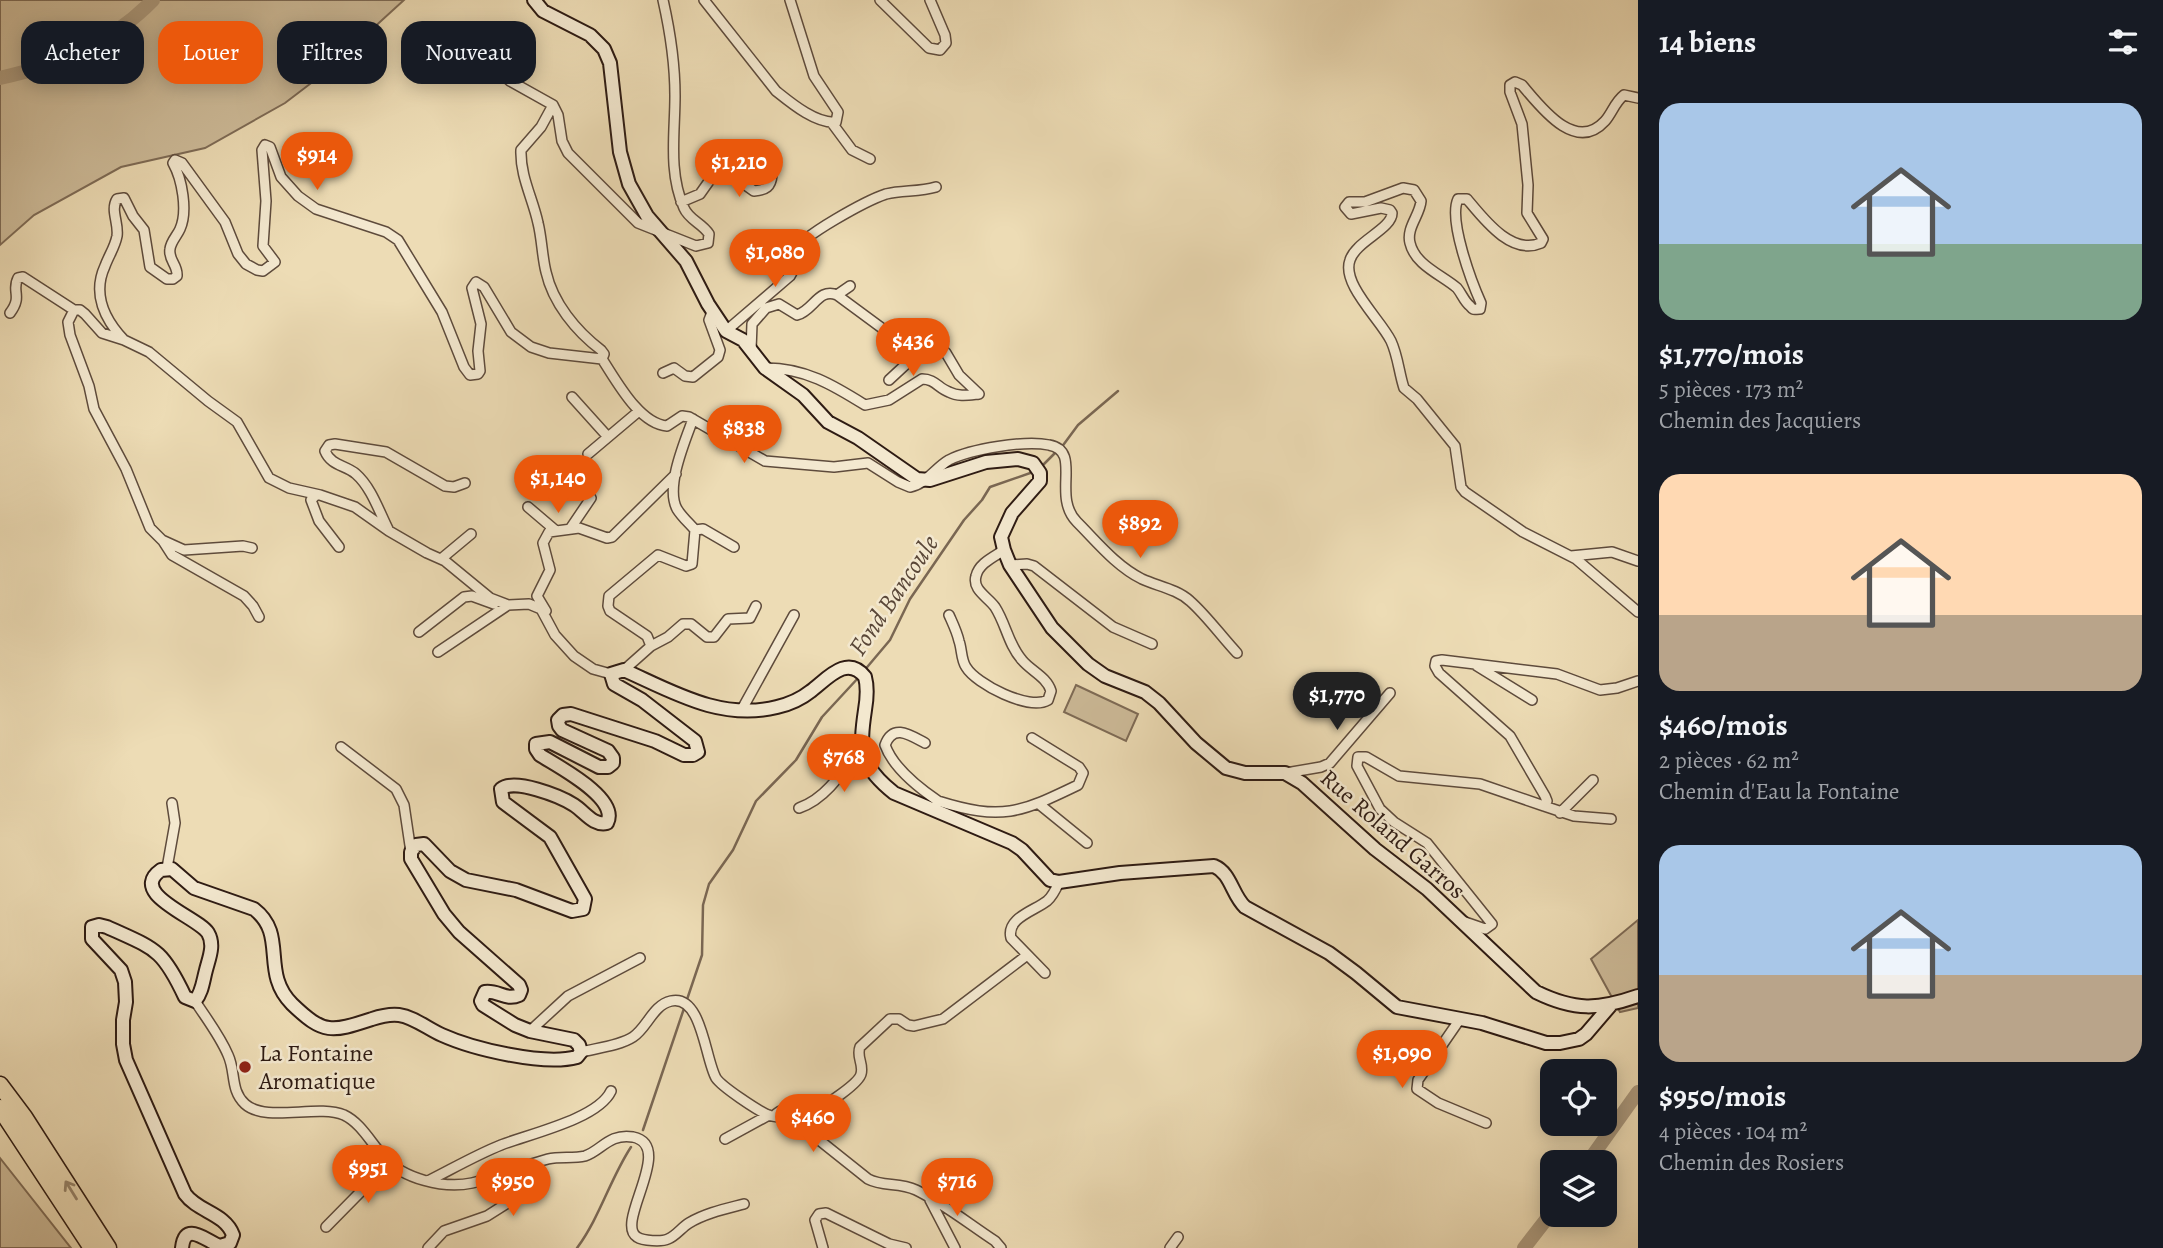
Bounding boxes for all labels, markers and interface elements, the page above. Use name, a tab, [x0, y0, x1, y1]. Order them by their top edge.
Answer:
chip: Acheter	[21, 21, 144, 84]
chip: Louer	[158, 21, 263, 84]
chip: Filtres	[277, 21, 387, 84]
chip: Nouveau	[401, 21, 536, 84]
text: 14 biens	[1659, 22, 1756, 62]
icon: filters	[2104, 23, 2142, 61]
pin: $914	[276, 132, 358, 192]
text: $914	[297, 139, 337, 170]
pin: $1,210	[682, 140, 796, 199]
text: $1,210	[711, 146, 767, 177]
icon: home	[1838, 149, 1964, 275]
pin: $1,080	[718, 230, 832, 289]
text: $1,080	[745, 236, 805, 267]
pin: $436	[872, 318, 954, 378]
text: $436	[892, 325, 934, 356]
text: $1,770/mois	[1659, 334, 1804, 374]
text: 5 pièces · 173 m²	[1659, 374, 1803, 405]
text: Chemin des Jacquiers	[1659, 405, 1861, 436]
pin: $838	[703, 406, 785, 465]
text: $838	[723, 412, 765, 443]
pin: $1,140	[501, 456, 615, 515]
text: $1,140	[530, 462, 586, 493]
pin: $892	[1099, 500, 1181, 560]
text: $892	[1118, 507, 1162, 538]
icon: home	[1838, 520, 1964, 646]
water label: Fond Bancoule	[840, 528, 947, 663]
pin: $1,770	[1280, 672, 1394, 732]
text: $1,770	[1309, 679, 1365, 710]
text: $460/mois	[1659, 705, 1788, 745]
pin: $768	[803, 734, 885, 794]
text: $768	[823, 741, 865, 772]
text: 2 pièces · 62 m²	[1659, 745, 1799, 776]
street label: Rue Roland Garros	[1314, 762, 1472, 906]
text: Chemin d'Eau la Fontaine	[1659, 776, 1899, 807]
icon: home	[1838, 891, 1964, 1017]
pin: $1,090	[1345, 1030, 1459, 1090]
place label: La Fontaine Aromatique	[258, 1037, 375, 1097]
text: $1,090	[1373, 1037, 1431, 1068]
marker: La Fontaine Aromatique	[237, 1059, 253, 1075]
map controls	[1540, 1059, 1617, 1227]
button: locate	[1540, 1059, 1617, 1136]
text: $950/mois	[1659, 1076, 1786, 1116]
pin: $460	[772, 1094, 854, 1154]
text: $460	[791, 1101, 835, 1132]
text: 4 pièces · 104 m²	[1659, 1116, 1807, 1147]
pin: $951	[327, 1146, 409, 1205]
text: Chemin des Rosiers	[1659, 1147, 1844, 1178]
button: layers	[1540, 1150, 1617, 1227]
text: $951	[348, 1152, 388, 1183]
pin: $950	[472, 1158, 554, 1218]
pin: $716	[916, 1158, 998, 1218]
text: $950	[492, 1165, 534, 1196]
text: $716	[937, 1165, 977, 1196]
one-way arrow	[64, 1181, 78, 1201]

